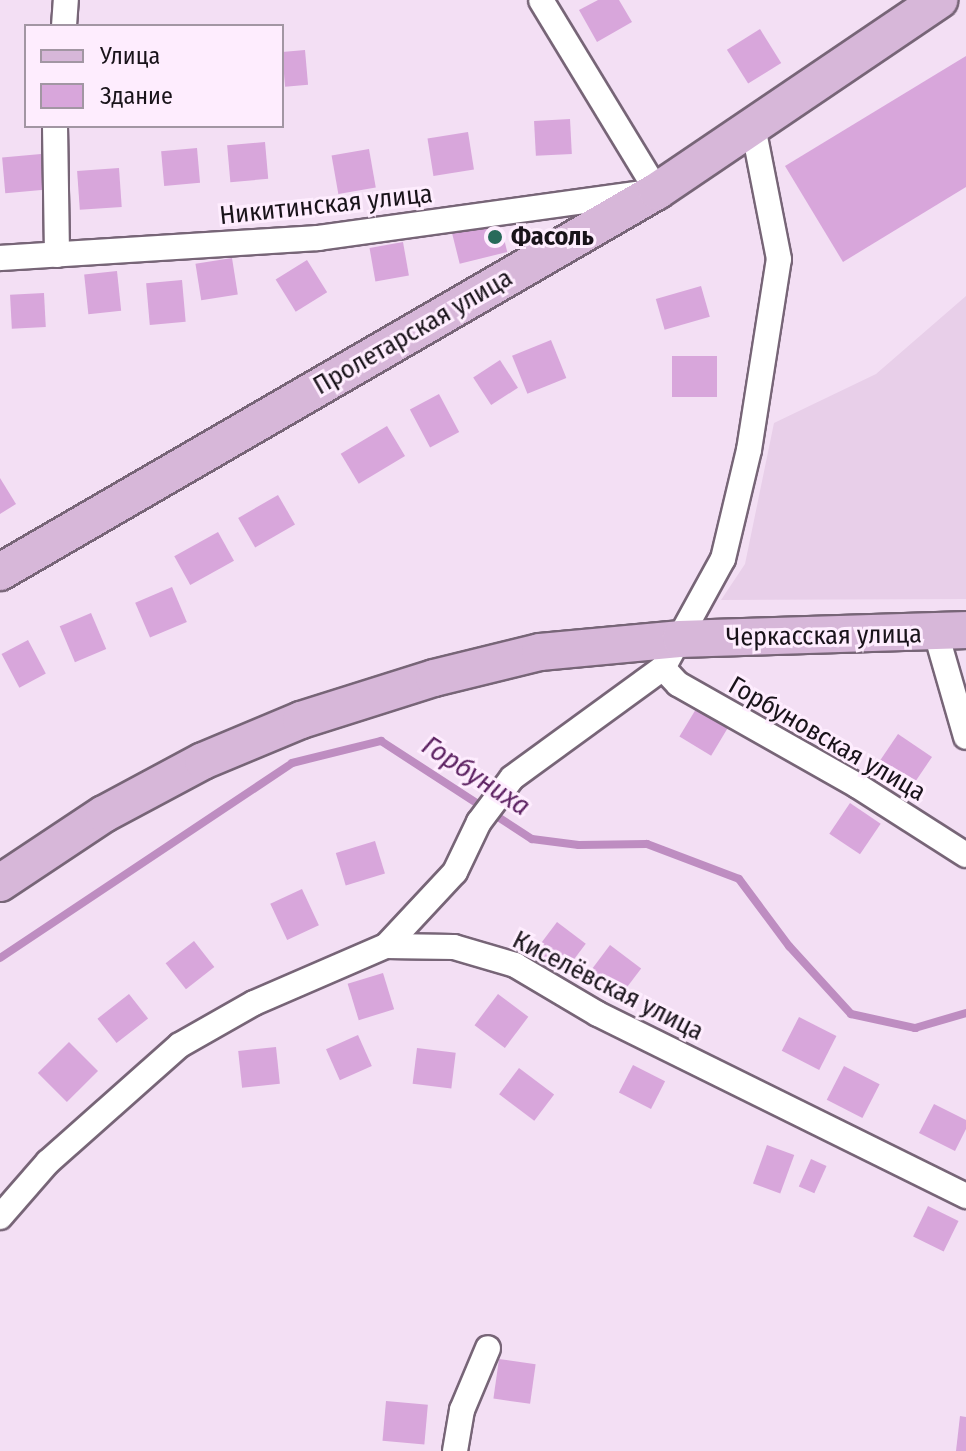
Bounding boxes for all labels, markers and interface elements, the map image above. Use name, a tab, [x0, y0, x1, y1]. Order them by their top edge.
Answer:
legend	[24, 24, 284, 128]
text: Улица	[100, 42, 160, 70]
text: Здание	[100, 82, 173, 110]
street label: Никитинская улица	[218, 178, 434, 232]
place label: Фасоль	[511, 221, 594, 253]
marker: Фасоль	[486, 228, 504, 246]
street label: Пролетарская улица	[308, 262, 518, 402]
street label: Черкасская улица	[726, 619, 922, 653]
street label: Горбуновская улица	[723, 670, 931, 808]
water label: Горбуниха	[416, 729, 536, 823]
street label: Киселёвская улица	[507, 924, 709, 1048]

